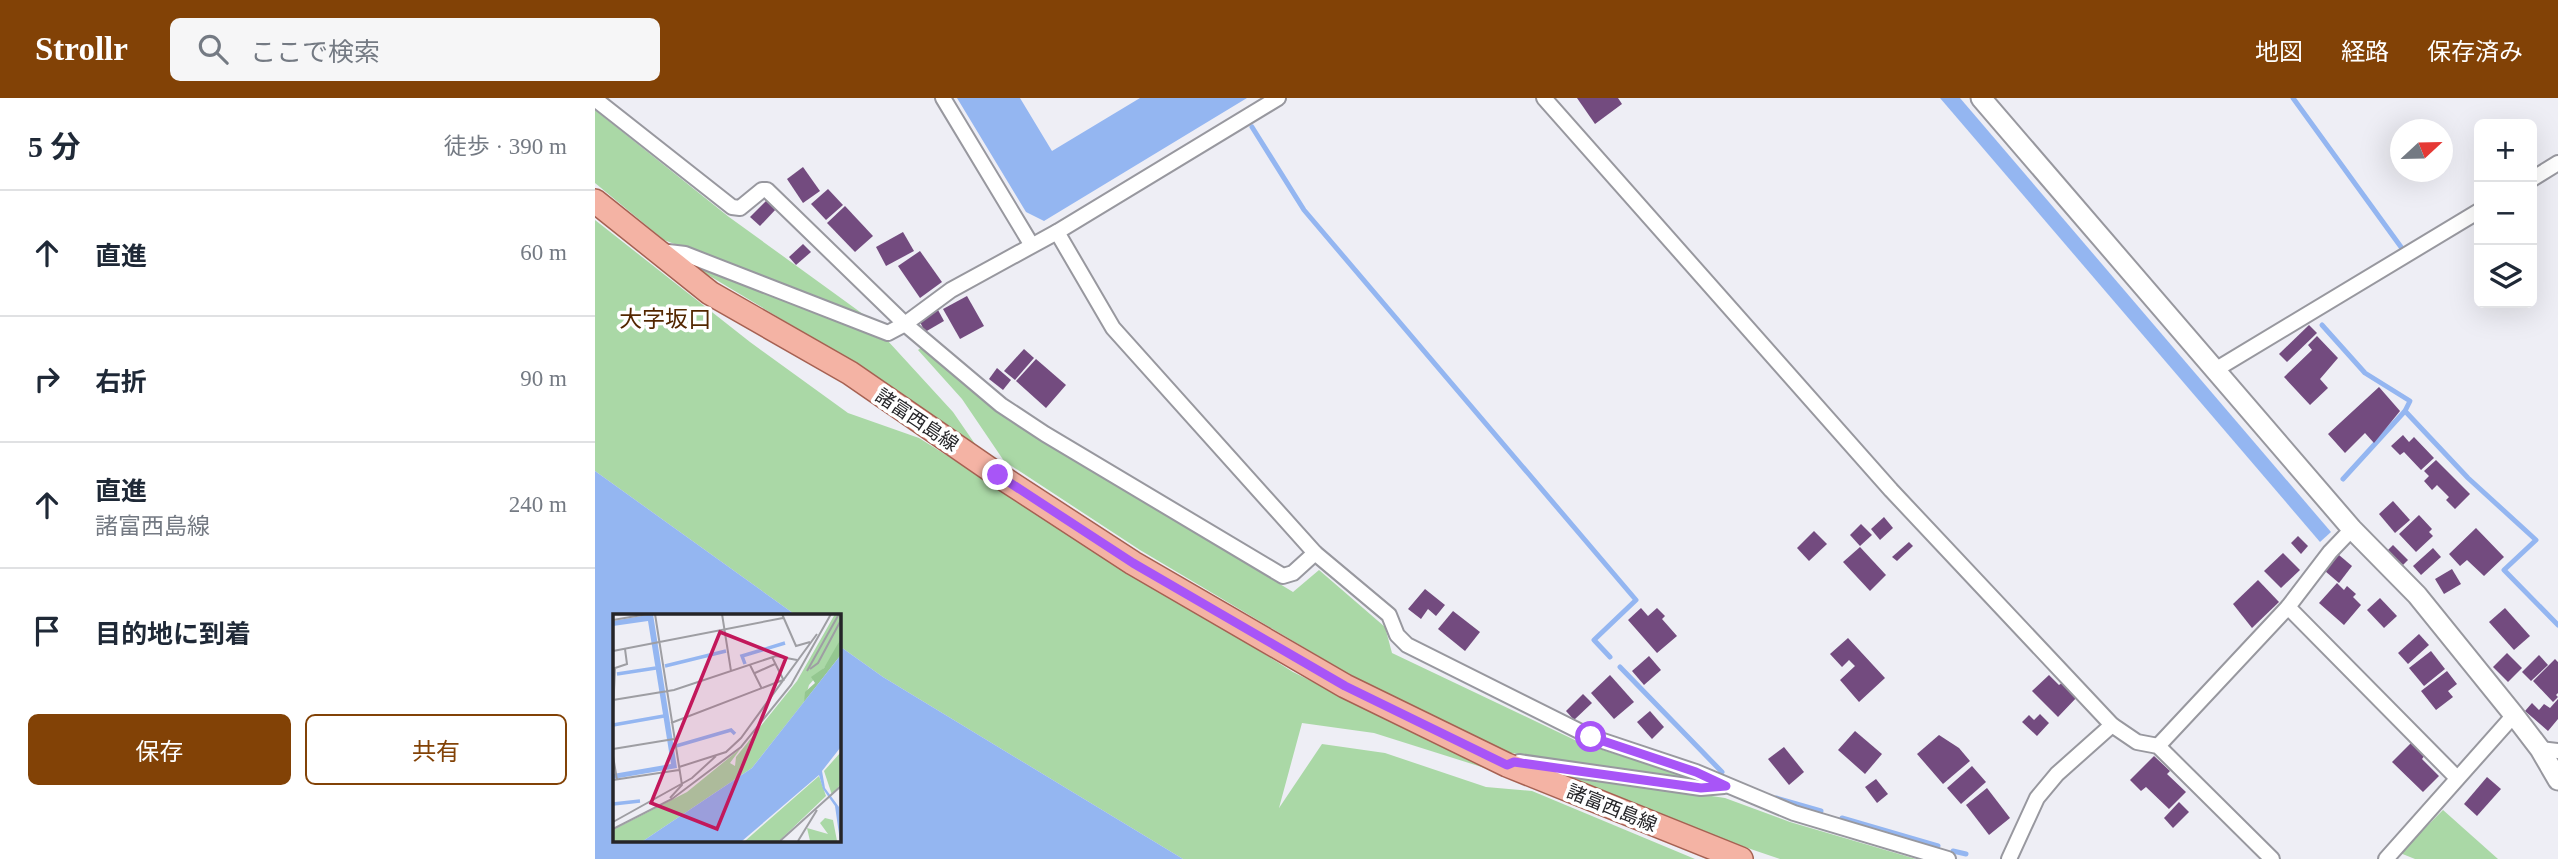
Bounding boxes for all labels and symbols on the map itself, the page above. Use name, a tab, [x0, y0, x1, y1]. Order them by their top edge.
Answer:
north arrow	[2390, 119, 2453, 182]
district label: 大字坂口	[619, 307, 711, 332]
street label: 諸富西島線	[872, 385, 962, 455]
route end	[982, 459, 1013, 490]
inset map	[613, 614, 840, 842]
route start	[1575, 721, 1606, 752]
street label: 諸富西島線	[1564, 780, 1660, 836]

